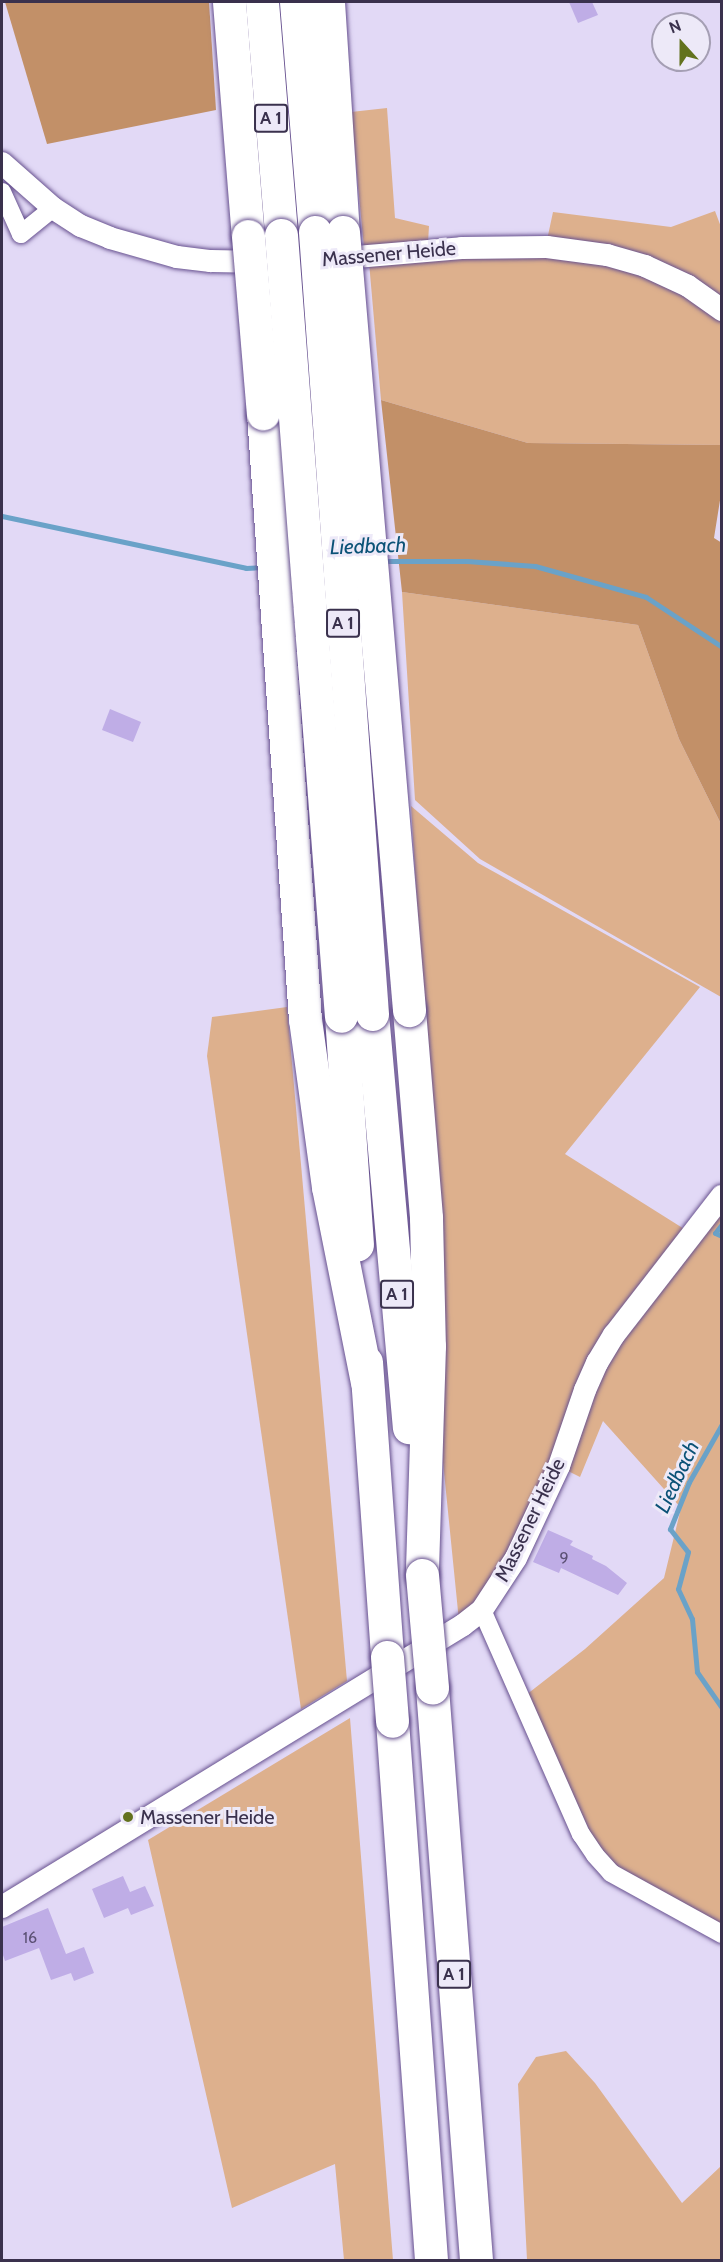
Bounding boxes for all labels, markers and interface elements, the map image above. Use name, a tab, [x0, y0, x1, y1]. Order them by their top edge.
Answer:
north arrow	[651, 12, 711, 72]
text: N	[666, 16, 684, 37]
road number: A 1	[253, 103, 289, 133]
street label: Massener Heide	[321, 236, 457, 272]
water label: Liedbach	[329, 532, 407, 560]
road number: A 1	[325, 608, 361, 638]
road number: A 1	[379, 1279, 415, 1309]
water label: Liedbach	[649, 1437, 705, 1517]
street label: Massener Heide	[490, 1454, 570, 1586]
house number: 9	[559, 1548, 569, 1568]
place label: Massener Heide	[140, 1805, 274, 1829]
marker: Massener Heide	[121, 1810, 135, 1824]
house number: 16	[23, 1928, 37, 1948]
road number: A 1	[436, 1959, 472, 1989]

